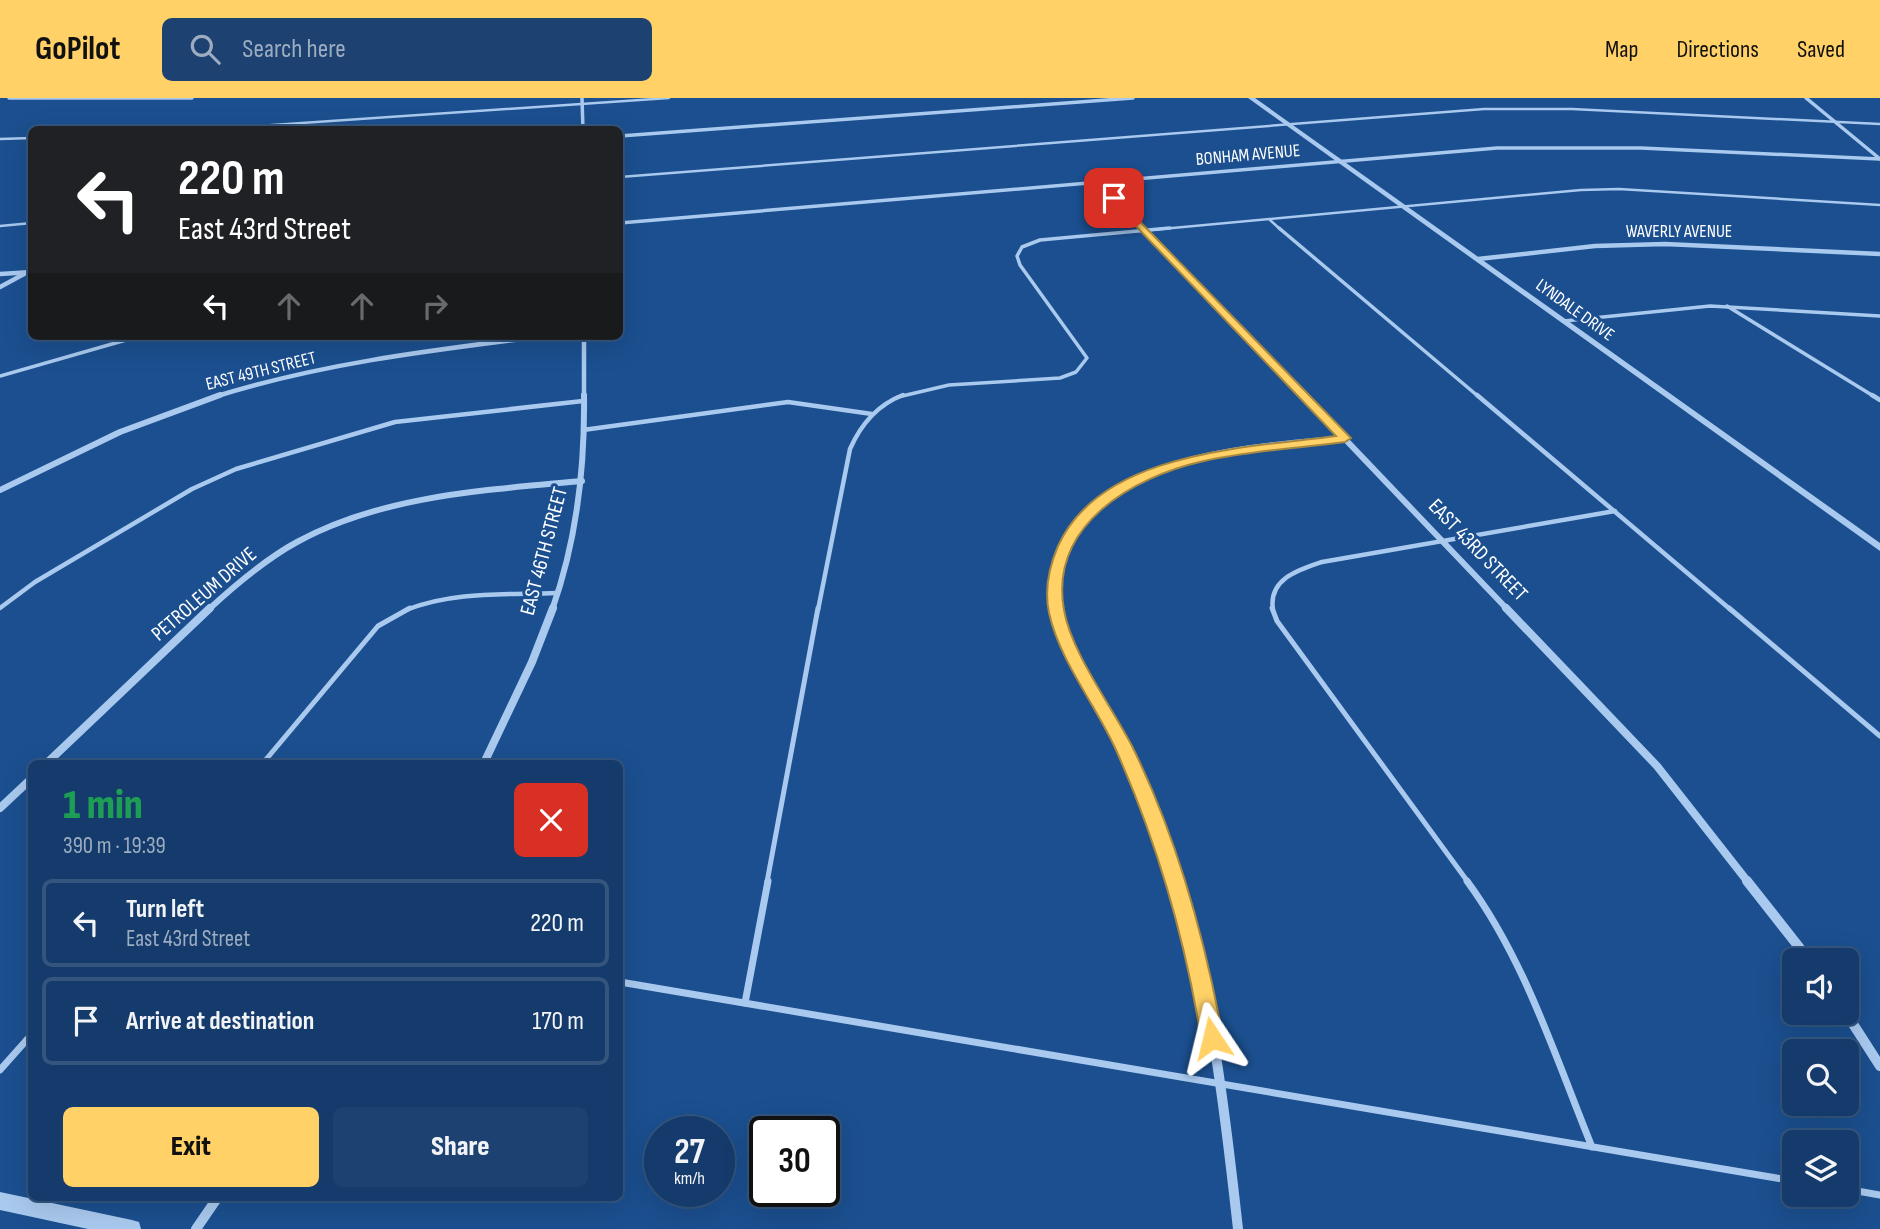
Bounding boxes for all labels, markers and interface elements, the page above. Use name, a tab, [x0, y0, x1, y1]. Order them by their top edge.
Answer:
search box	[162, 18, 652, 81]
text: GoPilot	[35, 29, 120, 69]
icon: search	[186, 30, 224, 68]
text: Search here	[242, 34, 346, 65]
text: Map	[1605, 35, 1638, 64]
text: Directions	[1676, 35, 1759, 64]
text: Saved	[1797, 35, 1845, 64]
street label: BONHAM AVENUE	[1195, 140, 1301, 170]
text: 220 m	[178, 150, 284, 209]
icon: left	[63, 154, 154, 245]
pin	[1084, 168, 1144, 228]
icon: arrive	[1095, 179, 1133, 217]
text: East 43rd Street	[178, 210, 351, 249]
street label: WAVERLY AVENUE	[1626, 221, 1732, 242]
street label: LYNDALE DRIVE	[1532, 275, 1618, 345]
icon: left	[197, 287, 235, 325]
icon: ahead	[270, 287, 308, 325]
icon: ahead	[343, 287, 381, 325]
icon: right	[416, 287, 454, 325]
street label: EAST 49TH STREET	[204, 347, 318, 395]
street label: EAST 46TH STREET	[515, 484, 573, 618]
street label: EAST 43RD STREET	[1423, 494, 1533, 607]
street label: PETROLEUM DRIVE	[146, 542, 262, 646]
text: 1 min	[63, 780, 143, 831]
button: close	[514, 783, 588, 857]
text: 390 m · 19:39	[63, 832, 166, 860]
text: Turn left	[126, 894, 204, 925]
icon: left	[67, 904, 105, 942]
text: 220 m	[530, 908, 584, 939]
text: East 43rd Street	[126, 925, 250, 953]
map controls	[1782, 948, 1859, 1207]
button: sound	[1782, 948, 1859, 1025]
position arrow	[1175, 1001, 1249, 1075]
icon: arrive	[67, 1002, 105, 1040]
text: Arrive at destination	[126, 1006, 314, 1037]
text: 170 m	[532, 1006, 584, 1037]
button: search	[1782, 1039, 1859, 1116]
button: Exit	[63, 1107, 319, 1187]
button: Share	[333, 1107, 588, 1187]
speed limit sign: 30	[749, 1116, 840, 1207]
button: layers	[1782, 1130, 1859, 1207]
text: 27	[674, 1131, 705, 1174]
text: km/h	[674, 1168, 705, 1189]

